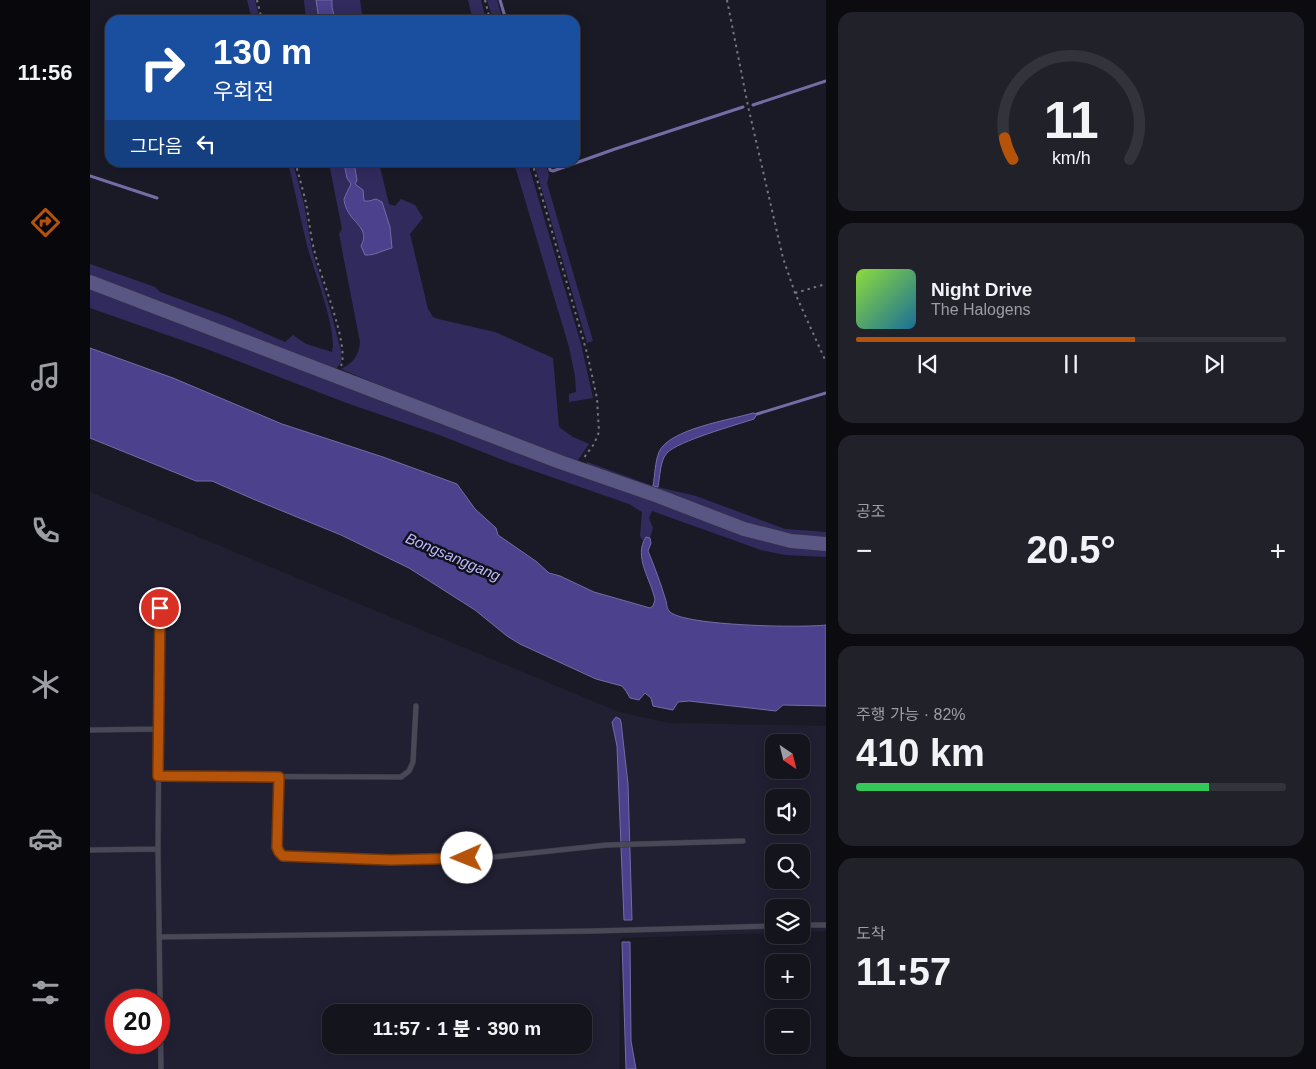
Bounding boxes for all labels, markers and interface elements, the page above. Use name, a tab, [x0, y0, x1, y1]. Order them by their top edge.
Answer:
text: 130 m	[213, 32, 312, 71]
icon: right	[130, 35, 195, 100]
text: 11:56	[17, 60, 73, 85]
text: 우회전	[213, 79, 274, 104]
text: 11	[1044, 91, 1098, 149]
icon: left	[192, 130, 220, 158]
text: 그다음	[130, 136, 182, 157]
text: km/h	[1052, 148, 1090, 168]
icon: directions	[28, 205, 63, 240]
text: Night Drive	[931, 279, 1032, 300]
text: The Halogens	[931, 301, 1031, 318]
icon: previous	[914, 350, 942, 378]
icon: pause	[1057, 350, 1085, 378]
icon: next	[1200, 350, 1228, 378]
icon: music	[28, 359, 63, 394]
text: 공조	[856, 503, 885, 520]
icon: phone	[28, 513, 63, 548]
water label: Bongsanggang	[403, 529, 504, 584]
text: 20.5°	[1026, 529, 1116, 571]
text: −	[856, 535, 872, 566]
text: +	[1270, 535, 1286, 566]
pin	[139, 587, 181, 629]
icon: arrive	[146, 594, 174, 622]
icon: climate	[28, 667, 63, 702]
text: 주행 가능 · 82%	[856, 706, 966, 723]
text: 410 km	[856, 732, 985, 774]
north arrow	[765, 734, 810, 779]
map controls	[765, 734, 810, 1054]
button: sound	[765, 789, 810, 834]
icon: car	[28, 821, 63, 856]
position arrow	[440, 831, 492, 883]
button: search	[765, 844, 810, 889]
button: layers	[765, 899, 810, 944]
text: 도착	[856, 925, 885, 942]
text: 11:57	[856, 951, 951, 993]
button: +	[765, 954, 810, 999]
icon: filters	[28, 975, 63, 1010]
speed limit sign: 20	[105, 989, 170, 1054]
button: −	[765, 1009, 810, 1054]
text: 11:57 · 1 분 · 390 m	[373, 1018, 541, 1039]

